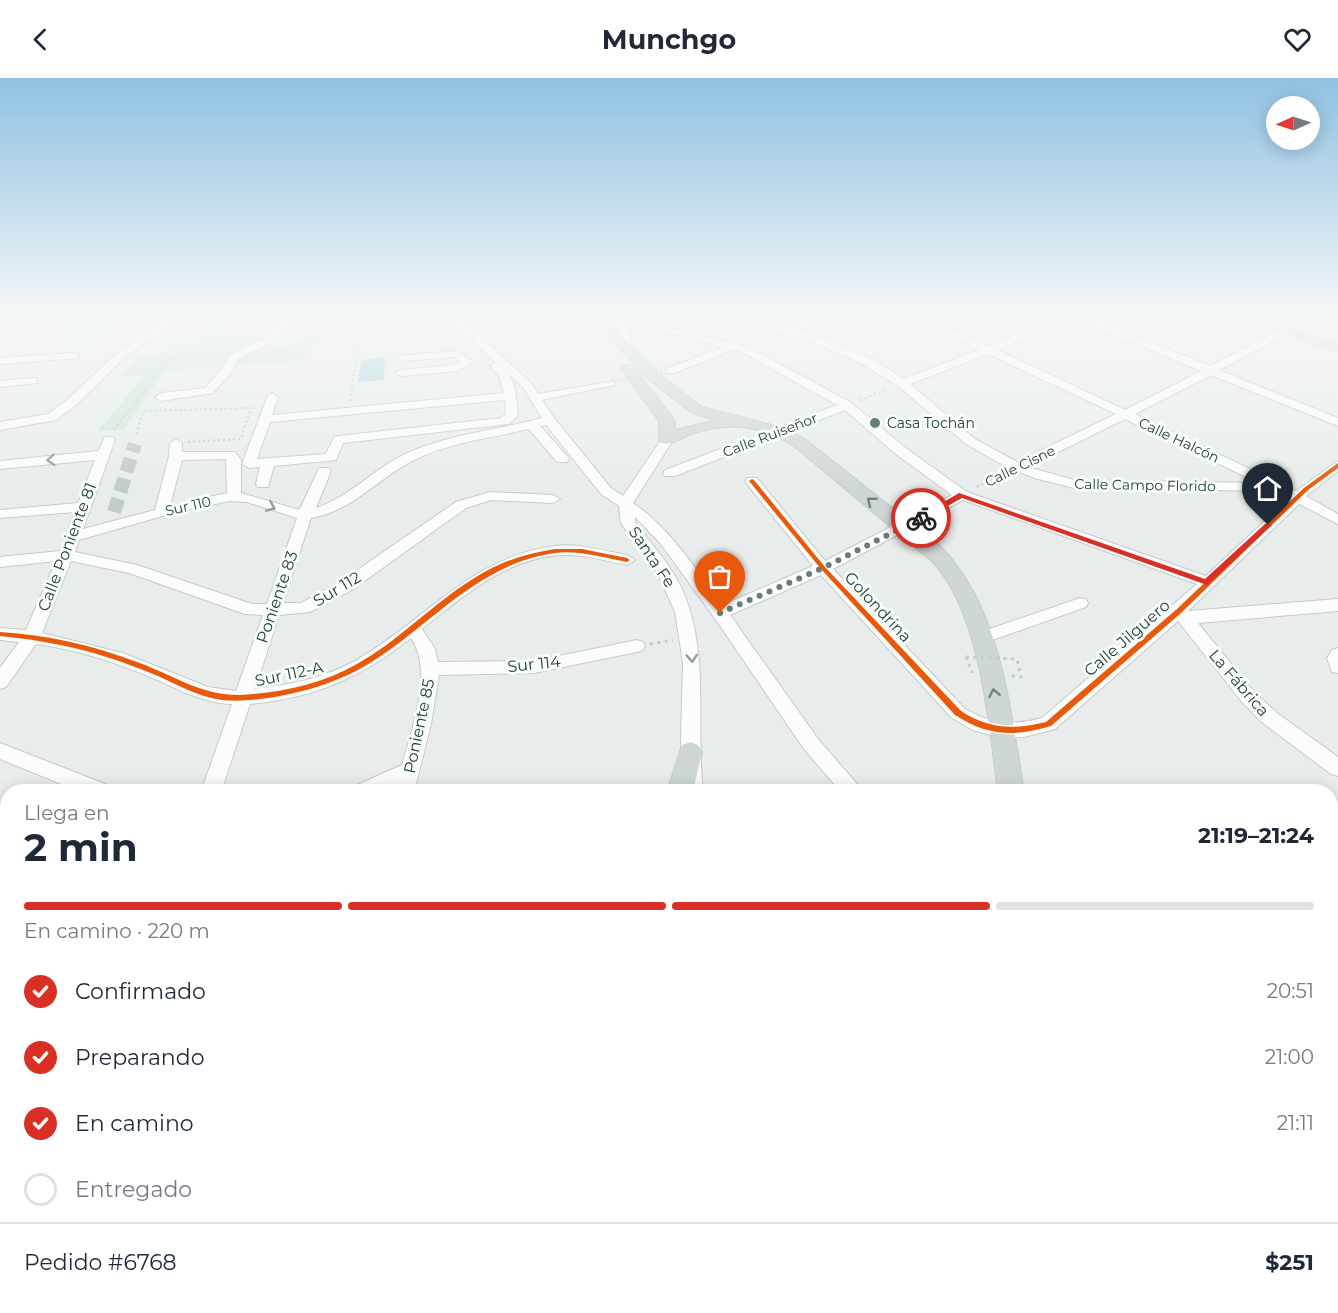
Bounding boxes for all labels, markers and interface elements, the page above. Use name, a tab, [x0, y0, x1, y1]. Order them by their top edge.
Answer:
icon: back	[24, 23, 57, 56]
text: Munchgo	[602, 23, 736, 56]
icon: heart	[1281, 23, 1314, 56]
north arrow	[1266, 96, 1320, 150]
map controls	[1266, 96, 1320, 150]
street label: Calle Ruiseñor	[720, 409, 820, 461]
street label: Calle Halcón	[1136, 413, 1222, 467]
place label: Casa Tochán	[887, 414, 975, 432]
marker: Casa Tochán	[868, 416, 882, 430]
street label: Calle Cisne	[982, 441, 1058, 491]
one-way arrow	[46, 453, 55, 466]
pin	[1242, 463, 1293, 525]
icon: home	[1251, 472, 1284, 505]
street label: Calle Campo Florido	[1074, 475, 1216, 495]
street label: Calle Poniente 81	[34, 480, 100, 614]
courier	[891, 488, 951, 548]
street label: Sur 110	[163, 492, 213, 520]
one-way arrow	[867, 497, 878, 508]
one-way arrow	[264, 500, 275, 512]
icon: bike	[905, 502, 938, 535]
street label: Santa Fe	[625, 523, 679, 591]
street label: Poniente 83	[252, 548, 302, 646]
pin	[694, 551, 745, 613]
icon: bag	[703, 560, 736, 593]
street label: Sur 112	[310, 568, 364, 610]
street label: Golondrina	[841, 568, 915, 646]
street label: Calle Jilguero	[1080, 596, 1174, 680]
street label: La Fábrica	[1205, 646, 1273, 720]
street label: Sur 114	[506, 652, 562, 676]
one-way arrow	[685, 653, 698, 662]
street label: Sur 112-A	[253, 657, 325, 690]
street label: Poniente 85	[400, 677, 438, 775]
one-way arrow	[988, 688, 1001, 698]
text: Llega en	[24, 801, 110, 825]
text: 21:19–21:24	[1198, 822, 1314, 849]
text: 2 min	[24, 823, 138, 871]
text: En camino · 220 m	[24, 919, 210, 943]
icon: check	[24, 975, 57, 1008]
text: Confirmado	[75, 978, 206, 1005]
text: 20:51	[1267, 979, 1314, 1003]
icon: check	[24, 1041, 57, 1074]
text: Preparando	[75, 1044, 204, 1071]
text: 21:00	[1265, 1045, 1314, 1069]
icon: check	[24, 1107, 57, 1140]
text: En camino	[75, 1110, 194, 1137]
text: 21:11	[1277, 1111, 1314, 1135]
text: Entregado	[75, 1176, 192, 1203]
text: Pedido #6768	[24, 1249, 177, 1276]
text: $251	[1265, 1249, 1314, 1276]

